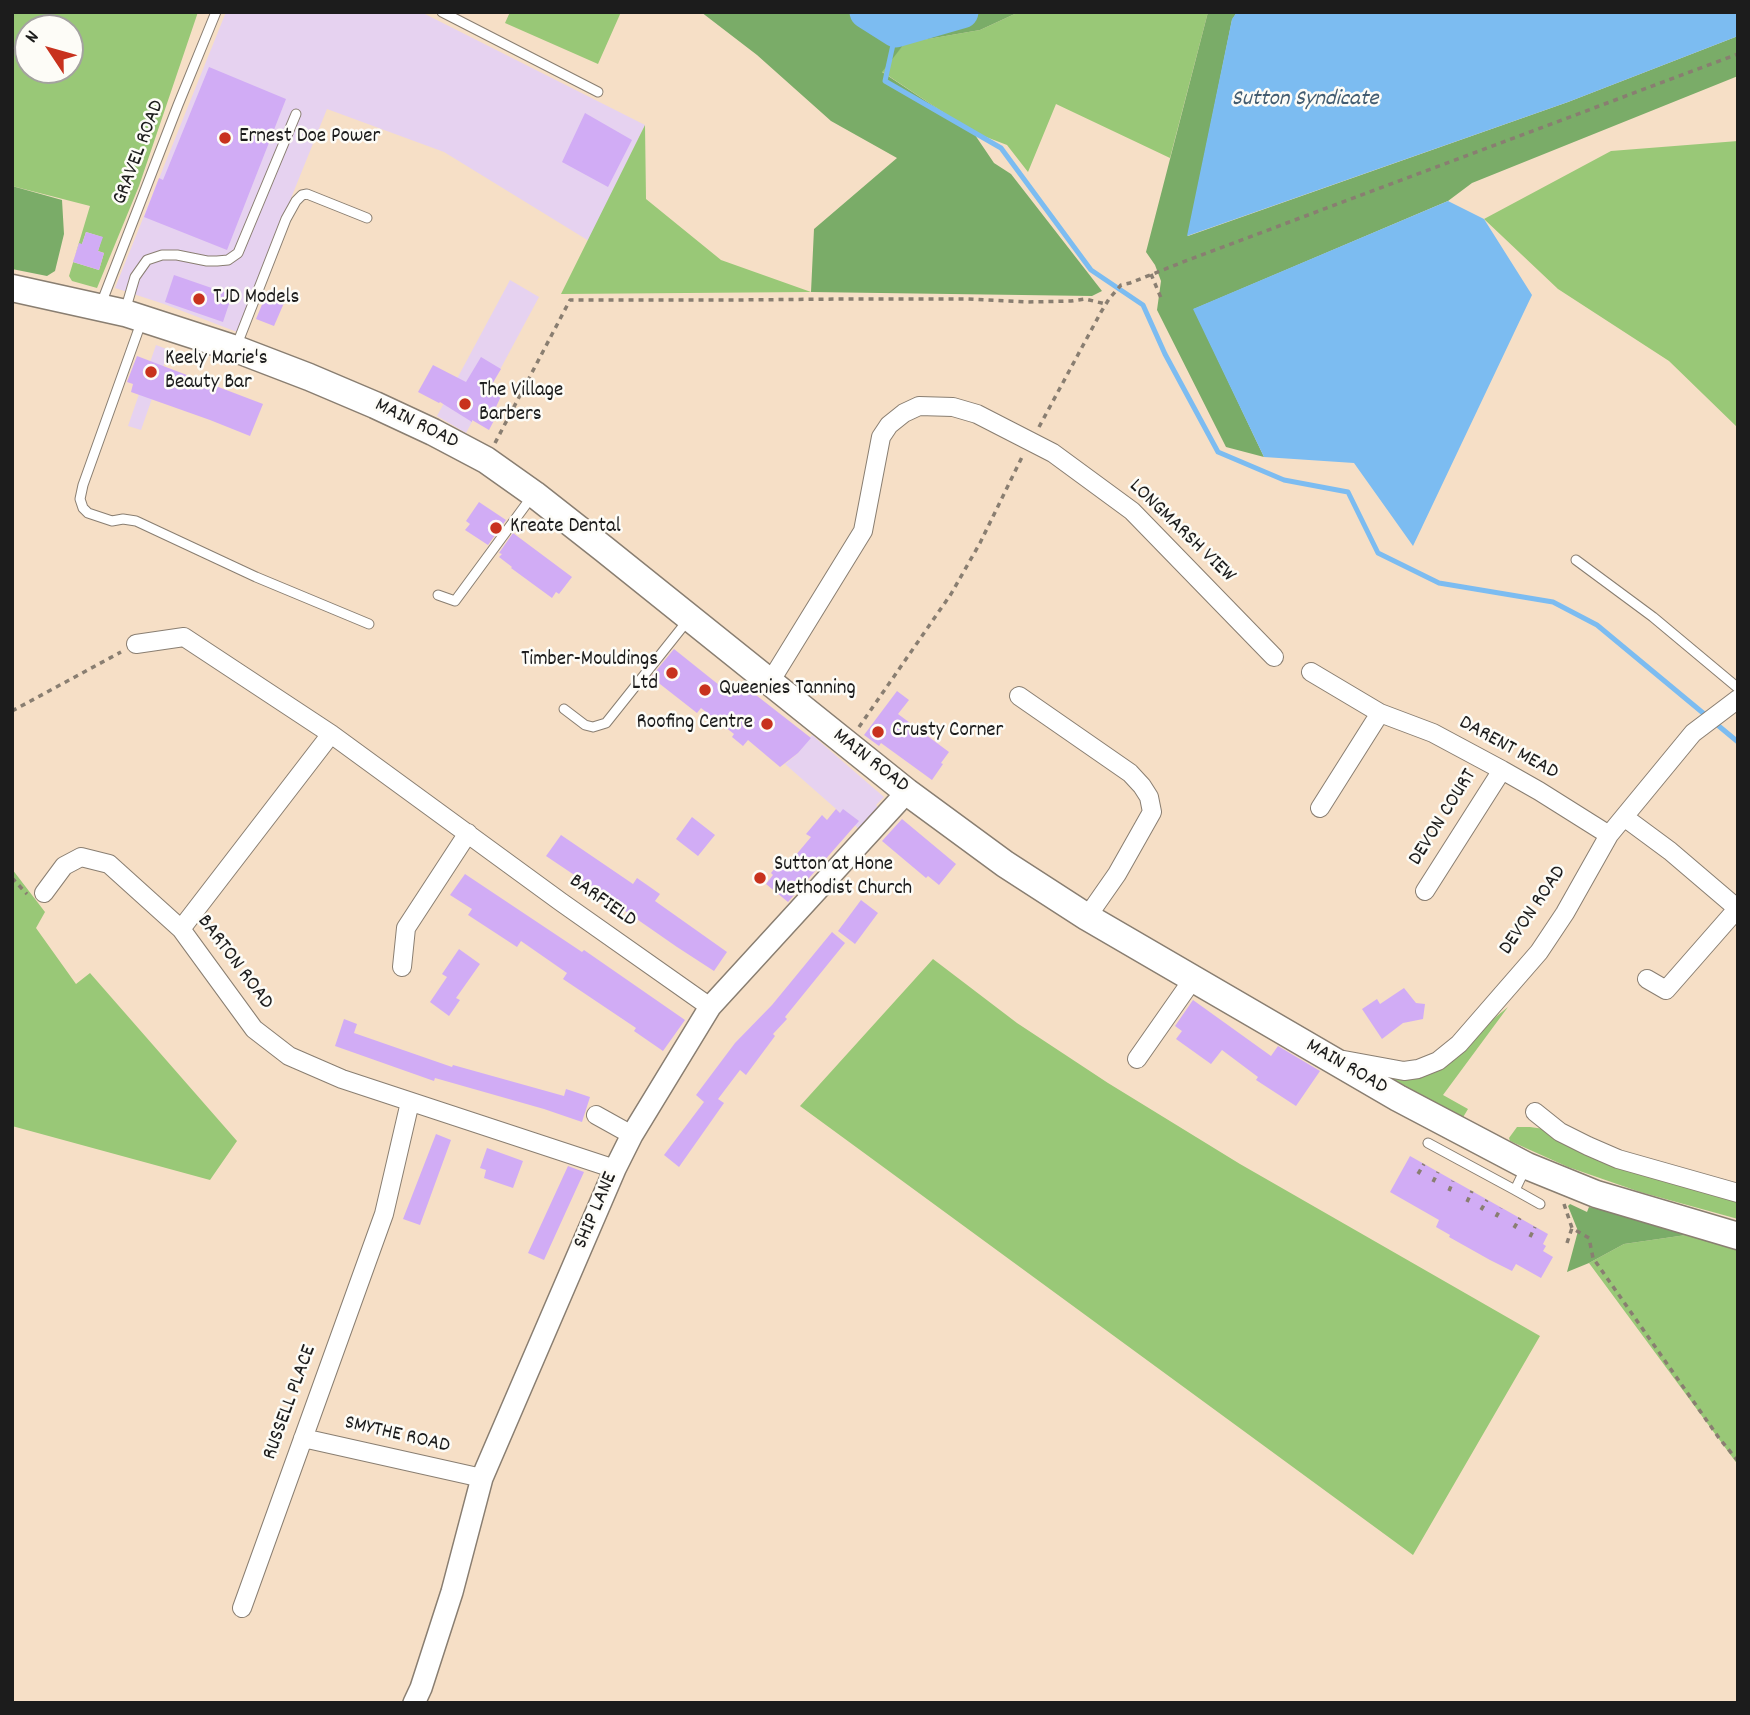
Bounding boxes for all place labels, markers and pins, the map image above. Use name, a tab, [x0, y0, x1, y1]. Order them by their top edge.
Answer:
place label: Ernest Doe Power	[239, 125, 380, 151]
marker: Ernest Doe Power	[217, 130, 233, 146]
place label: TJD Models	[213, 286, 299, 312]
marker: TJD Models	[191, 291, 207, 307]
place label: Keely Marie's Beauty Bar	[165, 347, 268, 397]
marker: Keely Marie's Beauty Bar	[143, 364, 159, 380]
place label: The Village Barbers	[479, 379, 563, 429]
marker: The Village Barbers	[457, 396, 473, 412]
place label: Kreate Dental	[510, 515, 621, 541]
marker: Kreate Dental	[488, 520, 504, 536]
place label: Timber-Mouldings Ltd	[521, 648, 658, 698]
marker: Timber-Mouldings Ltd	[664, 665, 680, 681]
place label: Queenies Tanning	[719, 677, 856, 703]
marker: Queenies Tanning	[697, 682, 713, 698]
place label: Roofing Centre	[637, 711, 753, 737]
marker: Roofing Centre	[759, 716, 775, 732]
place label: Crusty Corner	[892, 719, 1003, 745]
marker: Crusty Corner	[870, 724, 886, 740]
place label: Sutton at Hone Methodist Church	[774, 853, 912, 903]
marker: Sutton at Hone Methodist Church	[752, 870, 768, 886]

